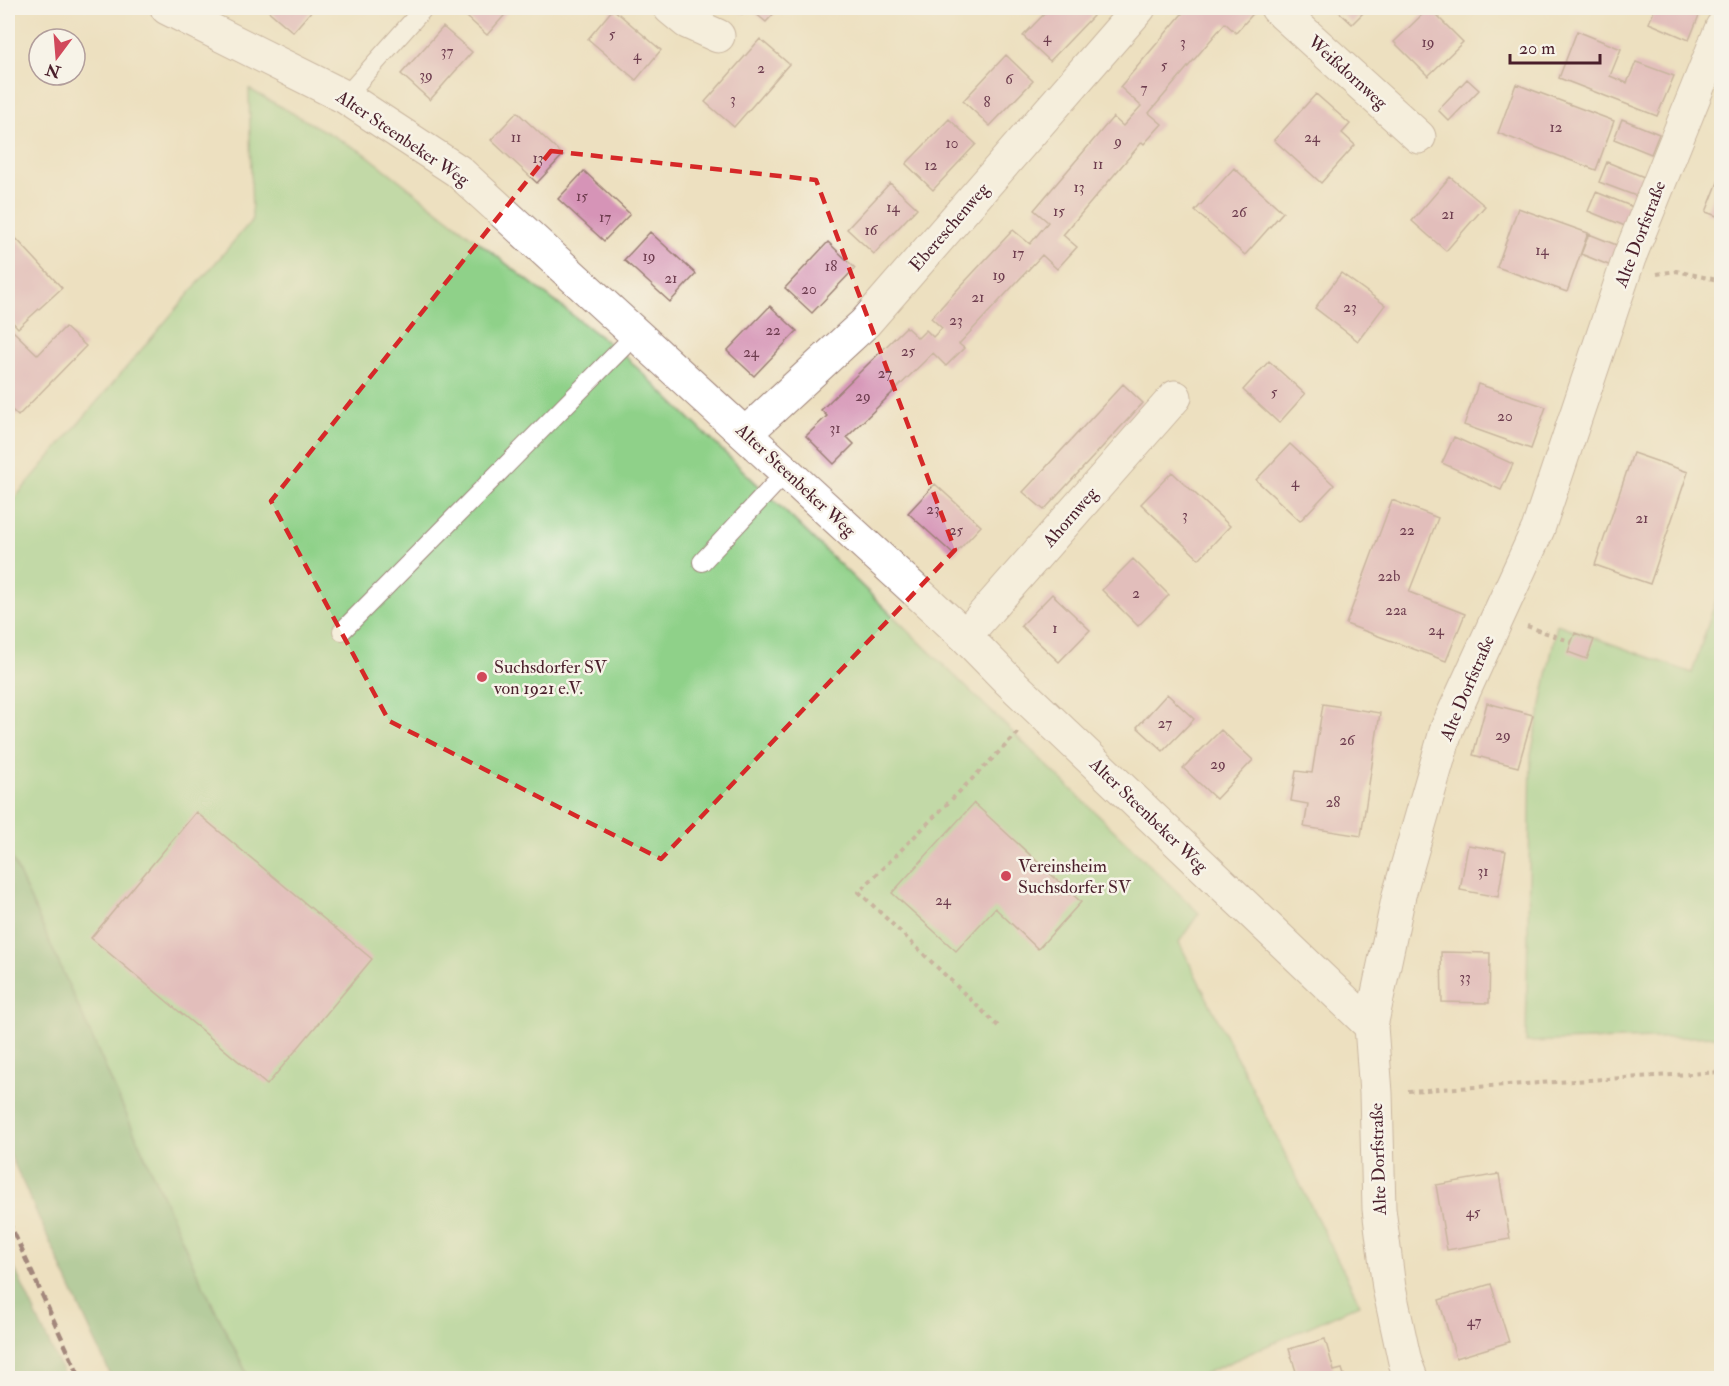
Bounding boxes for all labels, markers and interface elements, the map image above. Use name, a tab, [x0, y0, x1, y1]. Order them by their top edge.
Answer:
house number: 5	[609, 25, 616, 44]
north arrow	[27, 27, 87, 87]
scale bar	[1510, 27, 1600, 65]
house number: 4	[1043, 28, 1052, 47]
street label: Weißdornweg	[1302, 30, 1393, 115]
house number: 3	[1180, 33, 1186, 52]
house number: 19	[1422, 33, 1434, 52]
text: 20 m	[1519, 37, 1555, 60]
house number: 37	[441, 42, 453, 61]
house number: 4	[633, 46, 642, 65]
house number: 5	[1161, 56, 1168, 75]
text: N	[43, 59, 64, 82]
house number: 2	[757, 59, 765, 78]
house number: 39	[419, 66, 433, 85]
house number: 6	[1005, 70, 1014, 89]
house number: 7	[1141, 79, 1148, 98]
street label: Alter Steenbeker Weg	[331, 85, 475, 192]
house number: 3	[730, 90, 736, 109]
house number: 8	[983, 93, 991, 112]
house number: 12	[1550, 118, 1563, 137]
house number: 11	[511, 128, 521, 147]
house number: 24	[1304, 128, 1321, 147]
house number: 9	[1113, 132, 1122, 151]
house number: 10	[946, 134, 958, 153]
house number: 13	[532, 149, 544, 168]
house number: 11	[1093, 155, 1103, 174]
house number: 12	[925, 156, 938, 175]
street label: Ebereschenweg	[905, 177, 995, 276]
street label: Alte Dorfstraße	[1609, 177, 1671, 292]
house number: 13	[1073, 178, 1085, 197]
house number: 15	[576, 187, 588, 206]
house number: 14	[886, 198, 901, 217]
house number: 15	[1053, 202, 1065, 221]
house number: 26	[1231, 203, 1248, 222]
house number: 21	[1442, 205, 1454, 224]
house number: 17	[599, 208, 611, 227]
house number: 16	[865, 221, 879, 240]
house number: 14	[1535, 241, 1550, 260]
house number: 17	[1012, 244, 1024, 263]
house number: 19	[643, 247, 655, 266]
house number: 18	[825, 257, 837, 276]
house number: 19	[993, 266, 1005, 285]
house number: 21	[665, 269, 677, 288]
house number: 20	[801, 280, 817, 299]
house number: 21	[972, 288, 984, 307]
house number: 23	[1343, 298, 1357, 317]
house number: 23	[949, 311, 963, 330]
house number: 22	[765, 321, 781, 340]
house number: 25	[901, 342, 915, 361]
house number: 24	[743, 343, 760, 362]
house number: 27	[878, 364, 892, 383]
house number: 5	[1271, 383, 1278, 402]
house number: 29	[855, 387, 871, 406]
house number: 20	[1497, 407, 1513, 426]
street label: Alter Steenbeker Weg	[730, 418, 861, 543]
house number: 31	[829, 419, 841, 438]
house number: 4	[1291, 473, 1300, 492]
street label: Ahornweg	[1037, 482, 1104, 553]
house number: 23	[926, 500, 940, 519]
house number: 3	[1182, 506, 1188, 525]
house number: 21	[1636, 509, 1648, 528]
house number: 25	[949, 521, 963, 540]
house number: 22	[1399, 521, 1415, 540]
house number: 22b	[1378, 567, 1400, 586]
house number: 2	[1132, 584, 1140, 603]
house number: 22a	[1385, 601, 1408, 620]
house number: 1	[1052, 619, 1058, 638]
house number: 24	[1428, 621, 1445, 640]
street label: Alte Dorfstraße	[1435, 632, 1500, 745]
place label: Suchsdorfer SV von 1921 e.V.	[493, 656, 608, 700]
marker: Suchsdorfer SV von 1921 e.V.	[475, 670, 489, 684]
house number: 27	[1158, 714, 1172, 733]
house number: 29	[1495, 726, 1511, 745]
house number: 26	[1339, 731, 1356, 750]
street label: Alter Steenbeker Weg	[1084, 752, 1213, 878]
house number: 29	[1210, 755, 1226, 774]
house number: 28	[1326, 793, 1340, 812]
place label: Vereinsheim Suchsdorfer SV	[1018, 855, 1132, 899]
house number: 31	[1477, 862, 1489, 881]
marker: Vereinsheim Suchsdorfer SV	[999, 869, 1013, 883]
house number: 24	[935, 891, 952, 910]
house number: 33	[1459, 968, 1471, 987]
street label: Alte Dorfstraße	[1365, 1102, 1392, 1216]
house number: 45	[1466, 1203, 1481, 1222]
house number: 47	[1467, 1312, 1481, 1331]

